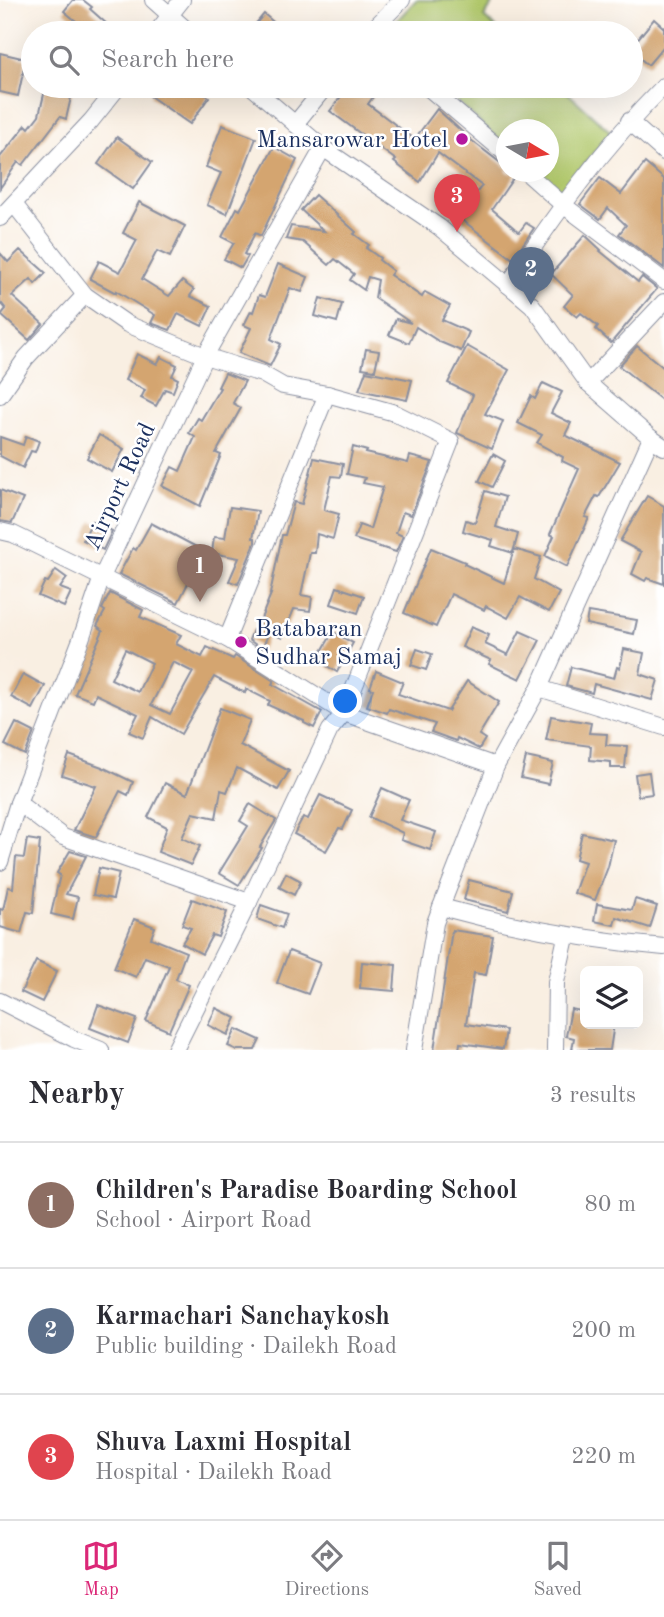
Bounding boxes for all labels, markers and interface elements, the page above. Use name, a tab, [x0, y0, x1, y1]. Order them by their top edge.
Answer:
search box	[21, 21, 643, 98]
icon: search	[45, 41, 83, 79]
text: Search here	[101, 47, 234, 73]
north arrow	[496, 119, 559, 182]
place label: Mansarowar Hotel	[256, 129, 448, 153]
marker: Mansarowar Hotel	[454, 131, 470, 147]
pin: 3	[434, 174, 480, 232]
pin: 2	[508, 247, 554, 305]
street label: Airport Road	[81, 419, 161, 554]
pin: 1	[177, 544, 223, 602]
place label: Batabaran Sudhar Samaj	[255, 618, 402, 670]
marker: Batabaran Sudhar Samaj	[233, 634, 249, 650]
your location	[328, 684, 362, 718]
map controls	[580, 966, 643, 1029]
button: layers	[580, 966, 643, 1029]
text: Nearby	[28, 1080, 125, 1110]
text: 3 results	[550, 1084, 636, 1107]
text: Children's Paradise Boarding School	[95, 1178, 517, 1204]
text: 1	[44, 1193, 58, 1216]
text: 80 m	[585, 1193, 636, 1216]
text: School · Airport Road	[95, 1209, 312, 1232]
text: Karmachari Sanchaykosh	[95, 1304, 390, 1330]
text: 2	[44, 1319, 58, 1342]
text: 200 m	[571, 1319, 636, 1342]
text: Public building · Dailekh Road	[95, 1335, 397, 1358]
text: Shuva Laxmi Hospital	[95, 1430, 351, 1456]
text: 3	[44, 1445, 58, 1468]
text: 220 m	[571, 1445, 636, 1468]
text: Hospital · Dailekh Road	[95, 1461, 332, 1484]
tab: Map	[82, 1537, 120, 1602]
tab: Directions	[285, 1537, 369, 1602]
tab: Saved	[533, 1537, 582, 1602]

